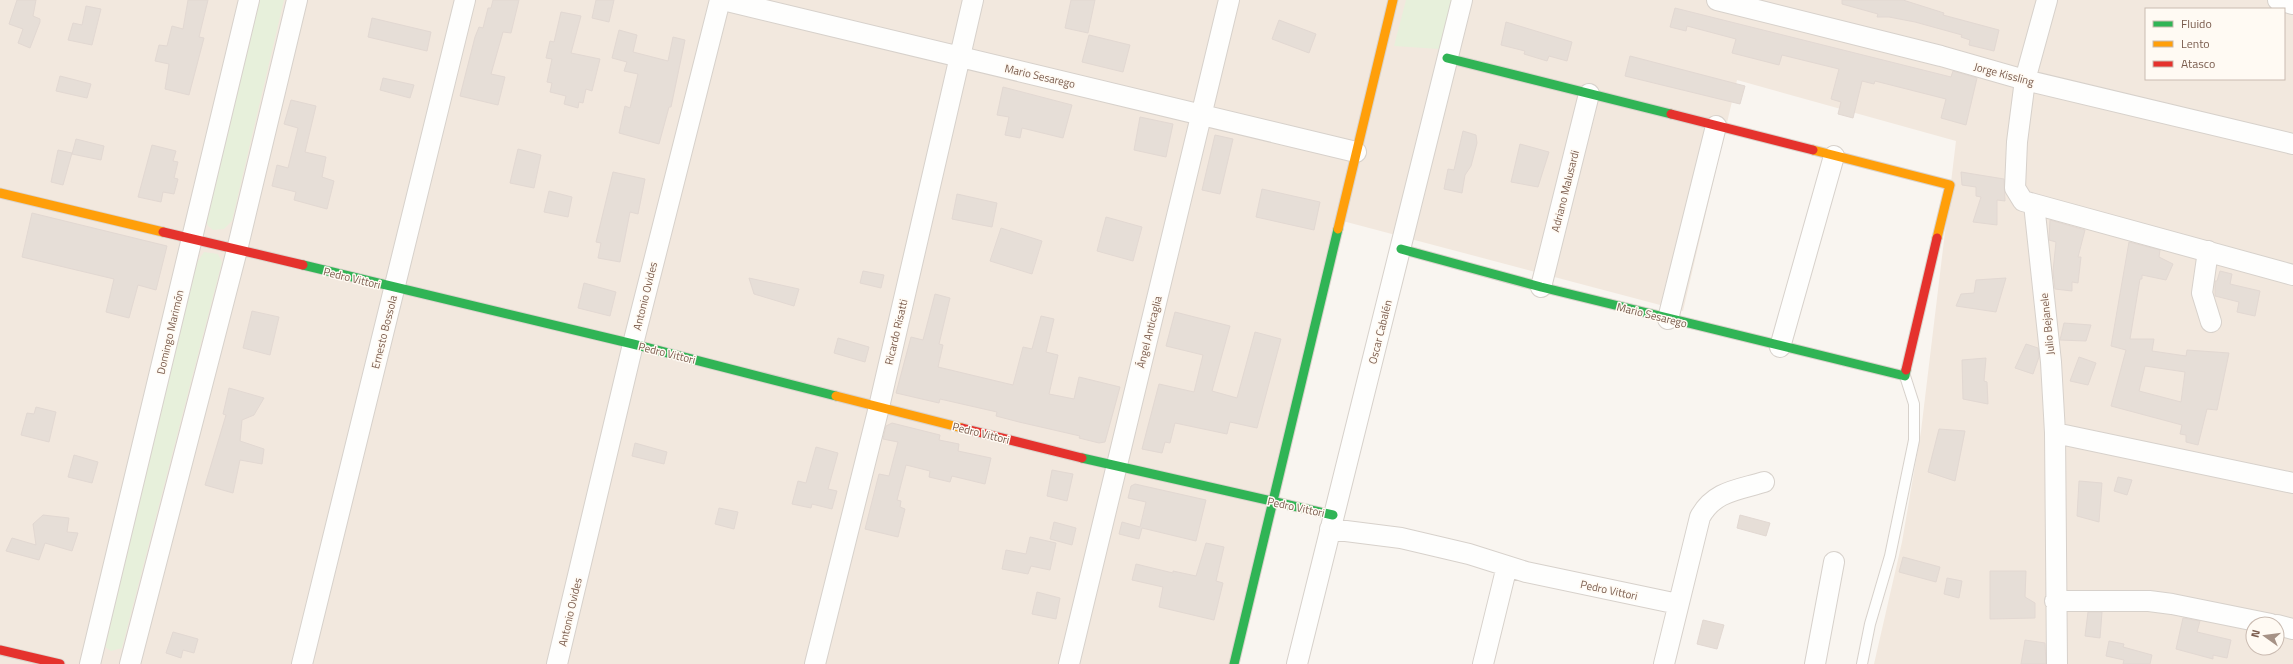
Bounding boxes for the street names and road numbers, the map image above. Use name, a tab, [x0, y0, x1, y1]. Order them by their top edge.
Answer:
street label: Jorge Kissling	[1972, 58, 2036, 90]
street label: Mario Sesarego	[1003, 60, 1077, 92]
street label: Adriano Malusardi	[1547, 148, 1583, 234]
street label: Antonio Ovides	[629, 260, 661, 332]
street label: Pedro Vittori	[322, 263, 382, 293]
street label: Domingo Marimón	[153, 288, 188, 376]
street label: Julio Bejanele	[2036, 292, 2058, 356]
street label: Ernesto Bossola	[367, 293, 401, 370]
street label: Ángel Anticaglia	[1132, 294, 1166, 370]
street label: Ricardo Risatti	[881, 297, 911, 367]
street label: Oscar Cabalén	[1364, 298, 1396, 366]
street label: Mario Sesarego	[1615, 299, 1689, 332]
street label: Pedro Vittori	[637, 338, 697, 368]
street label: Pedro Vittori	[951, 418, 1011, 448]
street label: Pedro Vittori	[1266, 493, 1326, 521]
street label: Antonio Ovides	[554, 576, 586, 648]
street label: Pedro Vittori	[1579, 576, 1639, 604]

